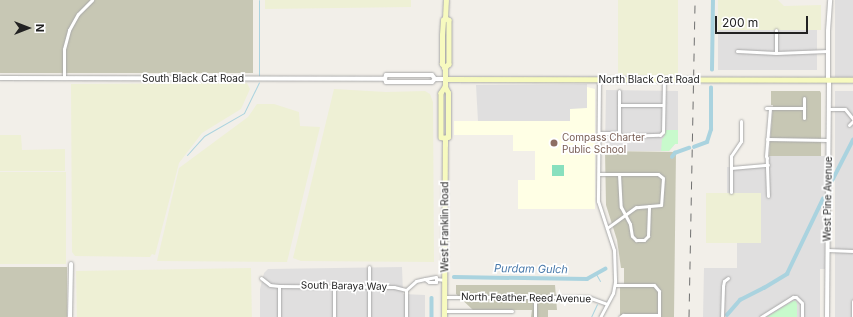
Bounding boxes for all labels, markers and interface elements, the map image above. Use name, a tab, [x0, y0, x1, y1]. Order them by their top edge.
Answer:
north arrow	[8, 8, 48, 48]
scale bar	[717, 8, 810, 34]
text: 200 m	[722, 15, 758, 30]
text: N	[33, 24, 47, 32]
street label: South Black Cat Road	[142, 73, 244, 85]
street label: North Black Cat Road	[598, 74, 700, 86]
place label: Compass Charter Public School	[562, 131, 645, 154]
marker: Compass Charter Public School	[549, 138, 559, 148]
street label: West Pine Avenue	[821, 156, 835, 242]
street label: West Franklin Road	[439, 182, 451, 272]
water label: Purdam Gulch	[494, 262, 568, 276]
street label: South Baraya Way	[301, 279, 387, 293]
street label: North Feather Reed Avenue	[461, 291, 591, 305]

